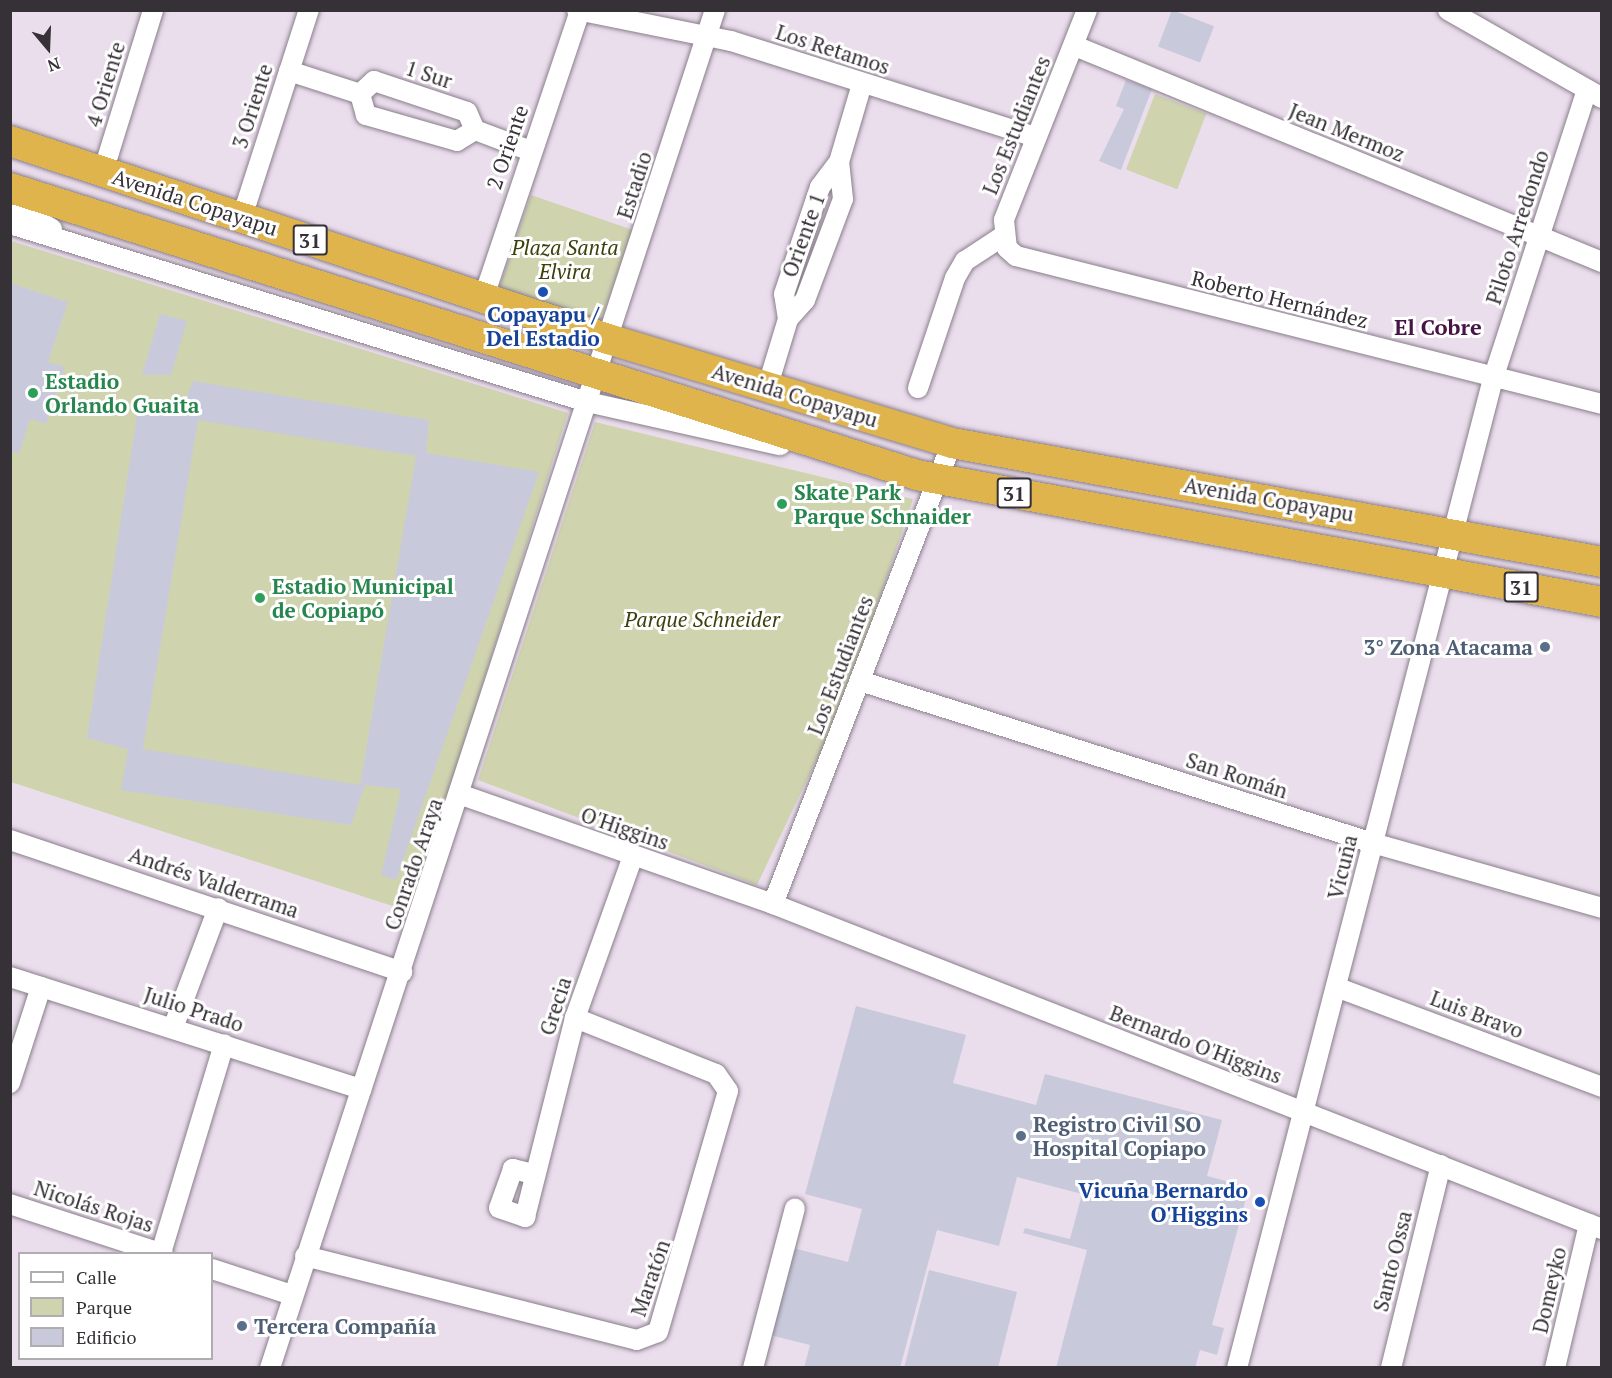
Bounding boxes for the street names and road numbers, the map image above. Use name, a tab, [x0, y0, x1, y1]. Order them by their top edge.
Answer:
street label: Los Retamos	[773, 19, 893, 79]
street label: 4 Oriente	[80, 38, 130, 130]
street label: Los Estudiantes	[977, 52, 1055, 198]
street label: 1 Sur	[402, 55, 456, 93]
street label: 3 Oriente	[226, 60, 278, 152]
street label: Jean Mermoz	[1286, 97, 1408, 167]
street label: 2 Oriente	[481, 101, 533, 193]
street label: Piloto Arredondo	[1480, 147, 1554, 307]
street label: Estadio	[611, 148, 657, 222]
street label: Avenida Copayapu	[109, 163, 281, 241]
street label: Oriente 1	[776, 190, 830, 280]
road number: 31	[292, 223, 328, 257]
street label: Roberto Hernández	[1189, 265, 1371, 333]
street label: Avenida Copayapu	[709, 358, 881, 432]
street label: Avenida Copayapu	[1182, 472, 1356, 526]
road number: 31	[996, 476, 1032, 510]
road number: 31	[1503, 570, 1539, 604]
street label: Los Estudiantes	[802, 592, 878, 738]
street label: San Román	[1183, 747, 1291, 803]
street label: Conrado Araya	[379, 794, 447, 934]
street label: O'Higgins	[578, 801, 672, 855]
street label: Vicuña	[1322, 832, 1362, 902]
street label: Andrés Valderrama	[125, 841, 303, 923]
street label: Grecia	[534, 974, 576, 1038]
street label: Julio Prado	[141, 981, 247, 1037]
street label: Luis Bravo	[1427, 985, 1527, 1043]
street label: Bernardo O'Higgins	[1106, 1000, 1286, 1088]
street label: Nicolás Rojas	[31, 1175, 157, 1237]
street label: Santo Ossa	[1367, 1208, 1417, 1314]
street label: Maratón	[625, 1236, 675, 1320]
street label: Domeyko	[1527, 1244, 1571, 1336]

